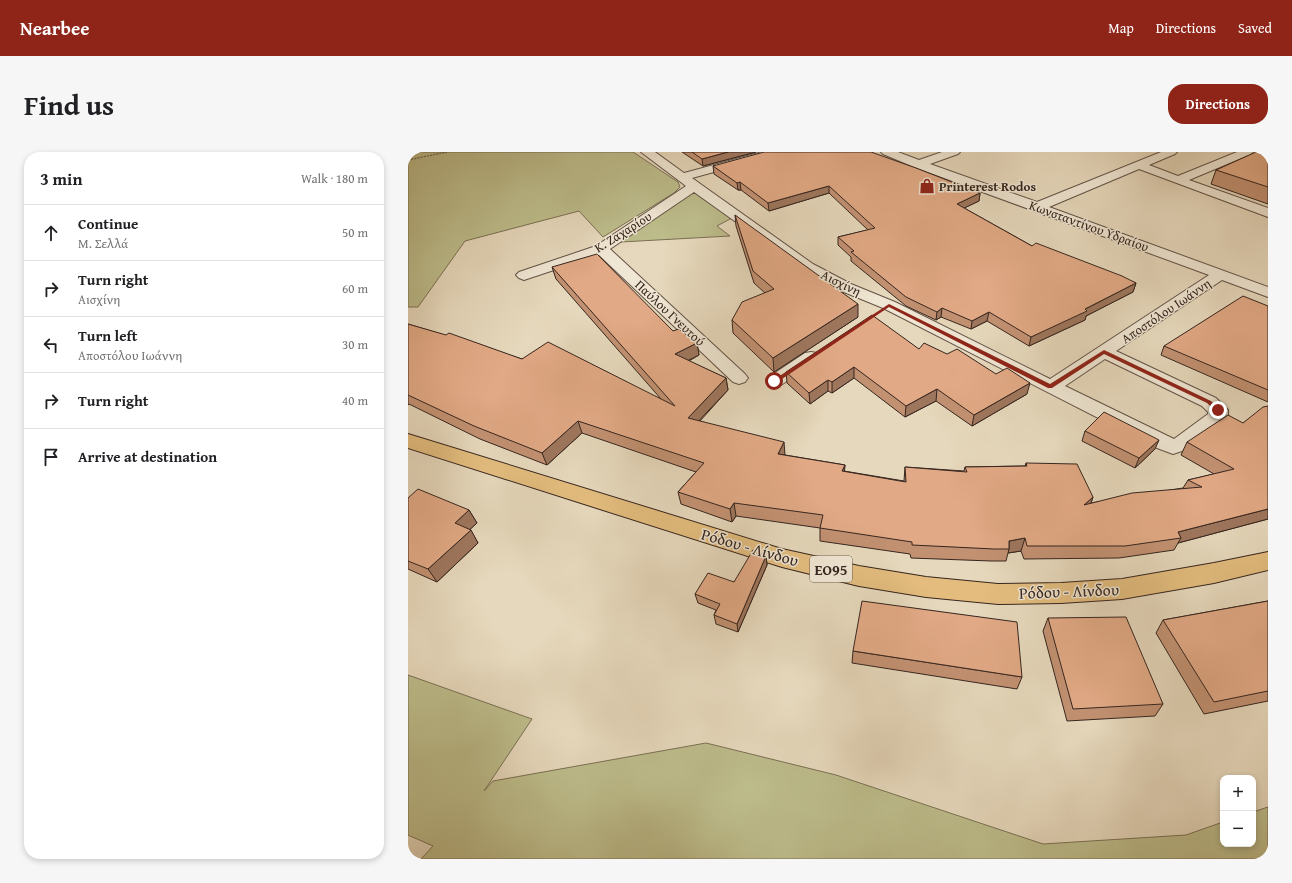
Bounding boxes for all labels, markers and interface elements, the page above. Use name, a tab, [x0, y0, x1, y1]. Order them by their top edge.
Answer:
text: Nearbee	[20, 14, 90, 42]
text: Map	[1108, 18, 1134, 38]
text: Directions	[1156, 18, 1216, 38]
text: Saved	[1238, 18, 1272, 38]
text: Find us	[24, 84, 114, 125]
button: Directions	[1168, 84, 1268, 124]
text: 3 min	[40, 166, 82, 191]
text: Walk · 180 m	[301, 169, 368, 188]
shop icon: Printerest Rodos	[918, 177, 936, 195]
place label: Printerest Rodos	[939, 177, 1036, 196]
street label: Κωνσταντίνου Υδραίου	[1027, 196, 1152, 257]
street label: Κ. Ζαχαρίου	[591, 207, 656, 257]
text: Continue	[78, 213, 139, 234]
icon: ahead	[40, 222, 62, 244]
text: 50 m	[342, 223, 368, 242]
text: Μ. Σελλά	[78, 234, 128, 253]
street label: Αισχίνη	[818, 265, 864, 301]
text: Turn right	[78, 269, 149, 290]
street label: Αποστόλου Ιωάννη	[1117, 274, 1215, 348]
street label: Παύλου Γνευτού	[631, 276, 709, 351]
icon: right	[40, 278, 62, 300]
text: 60 m	[342, 279, 368, 298]
text: Αισχίνη	[78, 290, 120, 309]
text: Turn left	[78, 325, 137, 346]
icon: left	[40, 334, 62, 356]
text: 30 m	[342, 335, 368, 354]
text: Αποστόλου Ιωάννη	[78, 346, 182, 365]
route start	[765, 372, 783, 390]
icon: right	[40, 390, 62, 412]
text: Turn right	[78, 390, 149, 411]
text: 40 m	[342, 391, 368, 410]
route end	[1209, 401, 1227, 419]
icon: arrive	[40, 446, 62, 468]
text: Arrive at destination	[78, 446, 217, 467]
street label: Ρόδου - Λίνδου	[699, 522, 801, 572]
road number: ΕΟ95	[810, 556, 852, 582]
street label: Ρόδου - Λίνδου	[1019, 577, 1119, 605]
map controls	[1220, 775, 1256, 847]
button: +	[1220, 775, 1256, 811]
button: −	[1220, 811, 1256, 847]

